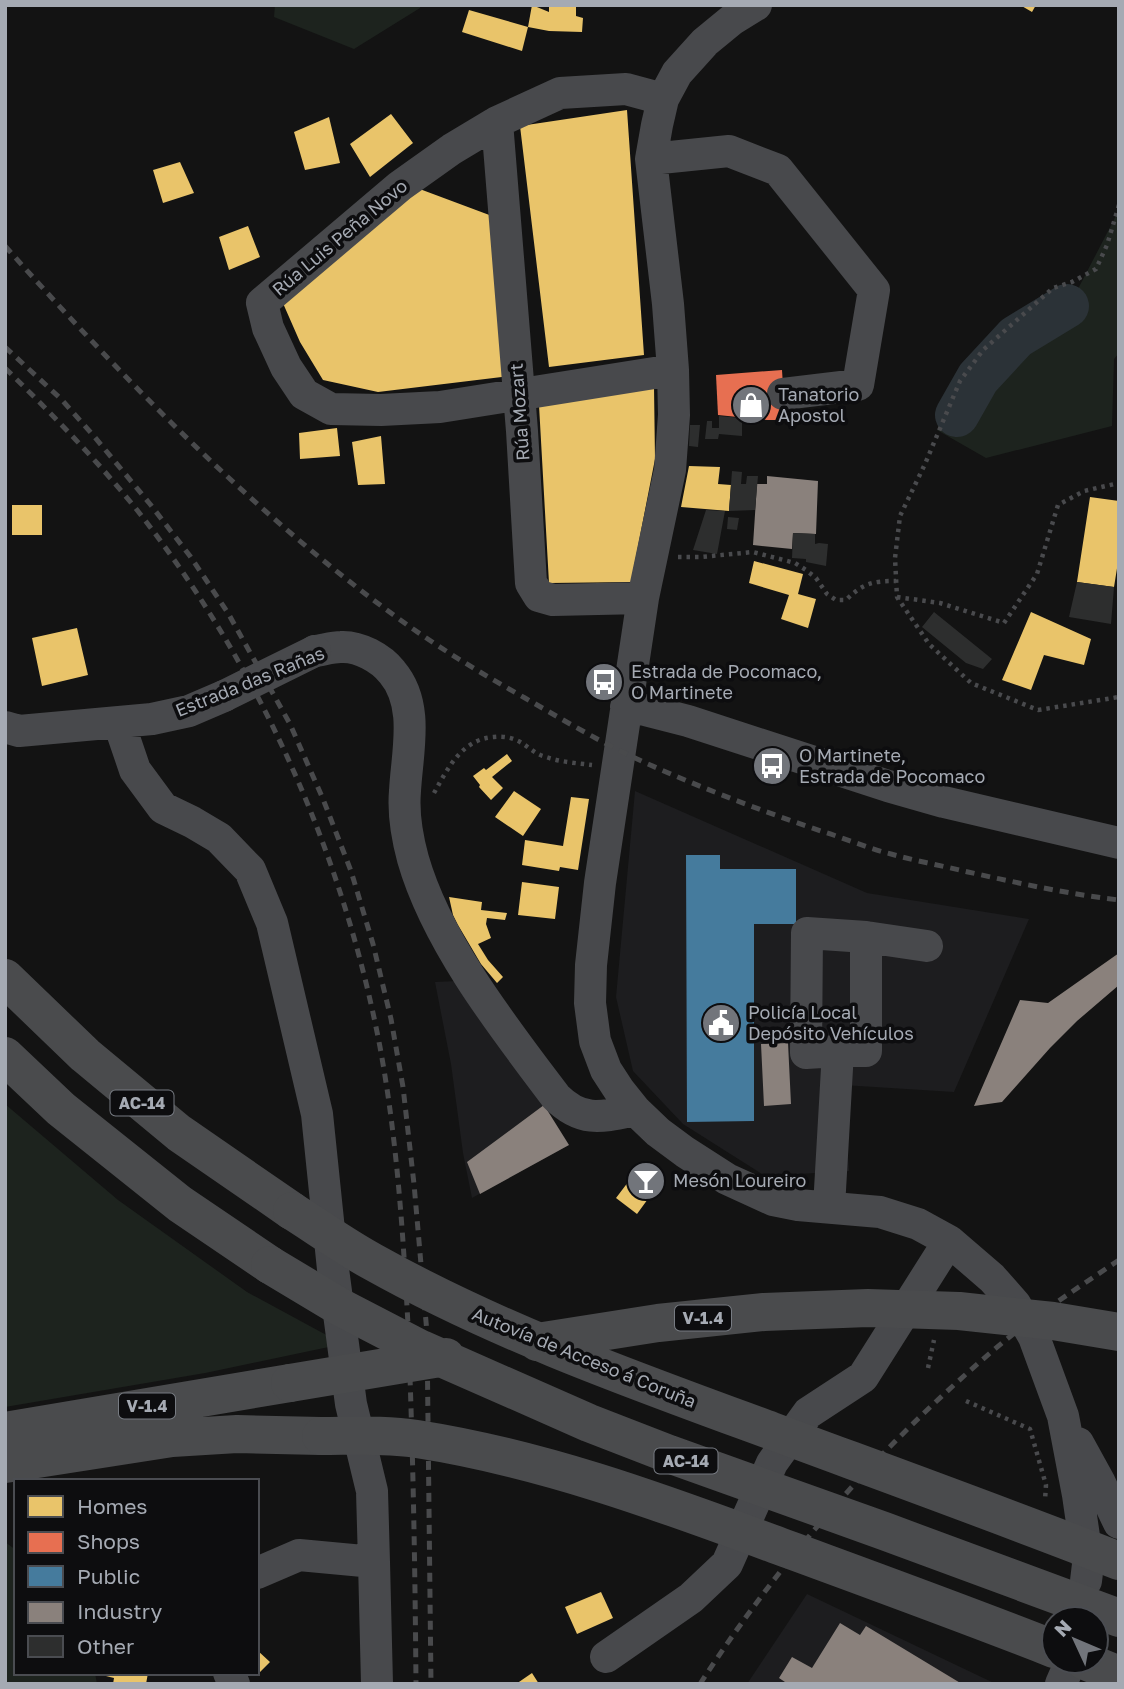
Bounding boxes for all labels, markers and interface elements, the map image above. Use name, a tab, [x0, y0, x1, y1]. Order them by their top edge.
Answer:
street label: Rúa Luis Peña Novo	[267, 174, 411, 300]
street label: Rúa Mozart	[505, 363, 533, 462]
place label: Tanatorio Apostol	[778, 383, 859, 426]
shop icon: Tanatorio Apostol	[730, 384, 772, 426]
street label: Estrada das Rañas	[172, 641, 327, 721]
place label: Estrada de Pocomaco, O Martinete	[631, 660, 822, 703]
bus stop icon: Estrada de Pocomaco, O Martinete	[583, 661, 625, 703]
place label: O Martinete, Estrada de Pocomaco	[799, 744, 985, 787]
bus stop icon: O Martinete, Estrada de Pocomaco	[751, 745, 793, 787]
place label: Policía Local Depósito Vehículos	[748, 1001, 914, 1044]
public building icon: Policía Local Depósito Vehículos	[700, 1002, 742, 1044]
road number: AC-14	[110, 1091, 174, 1116]
bar icon: Mesón Loureiro	[625, 1160, 667, 1202]
place label: Mesón Loureiro	[673, 1169, 806, 1191]
street label: Autovía de Acceso á Coruña	[469, 1302, 700, 1412]
road number: V-1.4	[675, 1306, 731, 1330]
road number: V-1.4	[119, 1394, 175, 1418]
road number: AC-14	[654, 1448, 718, 1474]
legend	[14, 1479, 259, 1675]
text: Homes	[77, 1493, 147, 1519]
text: Shops	[77, 1528, 140, 1554]
text: Public	[77, 1563, 140, 1589]
text: Industry	[77, 1598, 162, 1624]
north arrow	[1040, 1605, 1110, 1675]
text: N	[1049, 1615, 1076, 1641]
text: Other	[77, 1633, 134, 1659]

